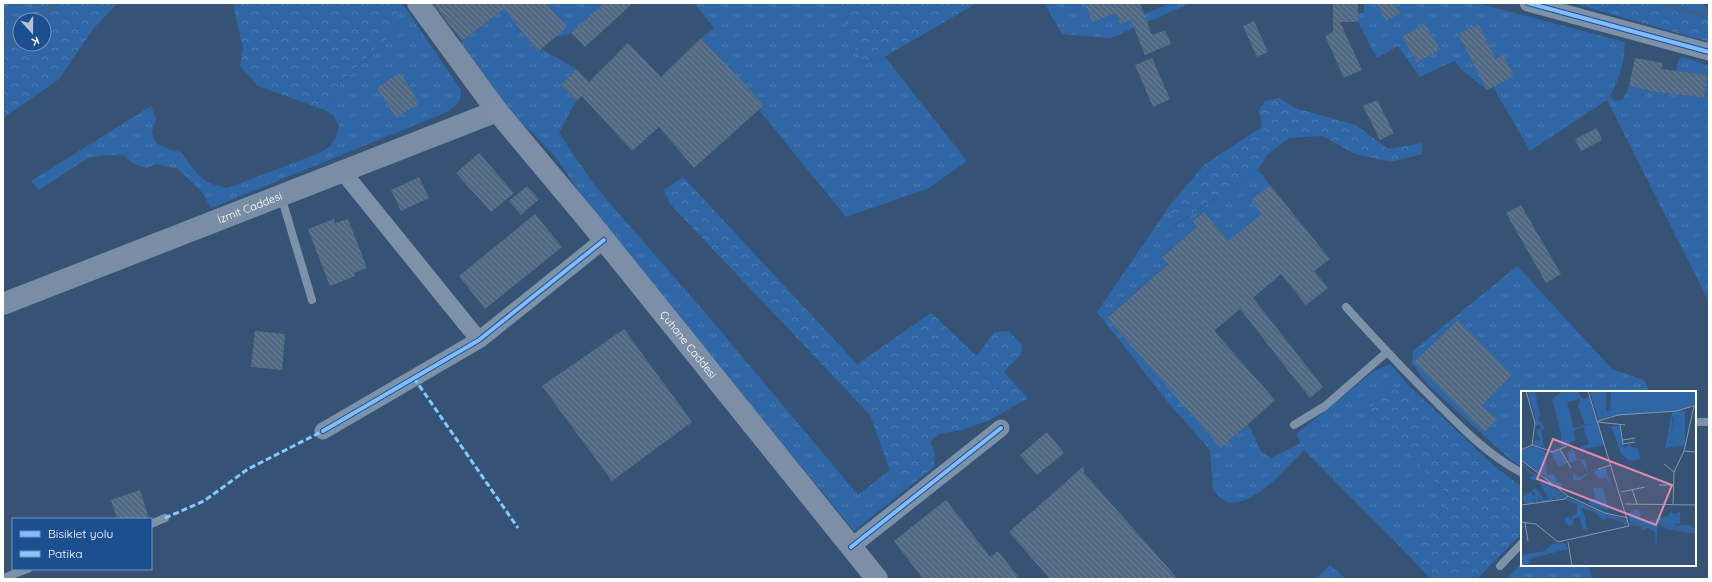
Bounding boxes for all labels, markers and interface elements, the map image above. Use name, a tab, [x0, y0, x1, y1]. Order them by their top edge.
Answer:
north arrow	[12, 12, 52, 52]
text: K	[30, 34, 41, 49]
street label: İzmit Caddesi	[216, 189, 284, 226]
street label: Çuhane Caddesi	[657, 308, 720, 381]
inset map	[1521, 391, 1696, 566]
legend	[12, 518, 152, 570]
text: Bisiklet yolu	[48, 526, 113, 541]
text: Patika	[48, 546, 83, 561]

